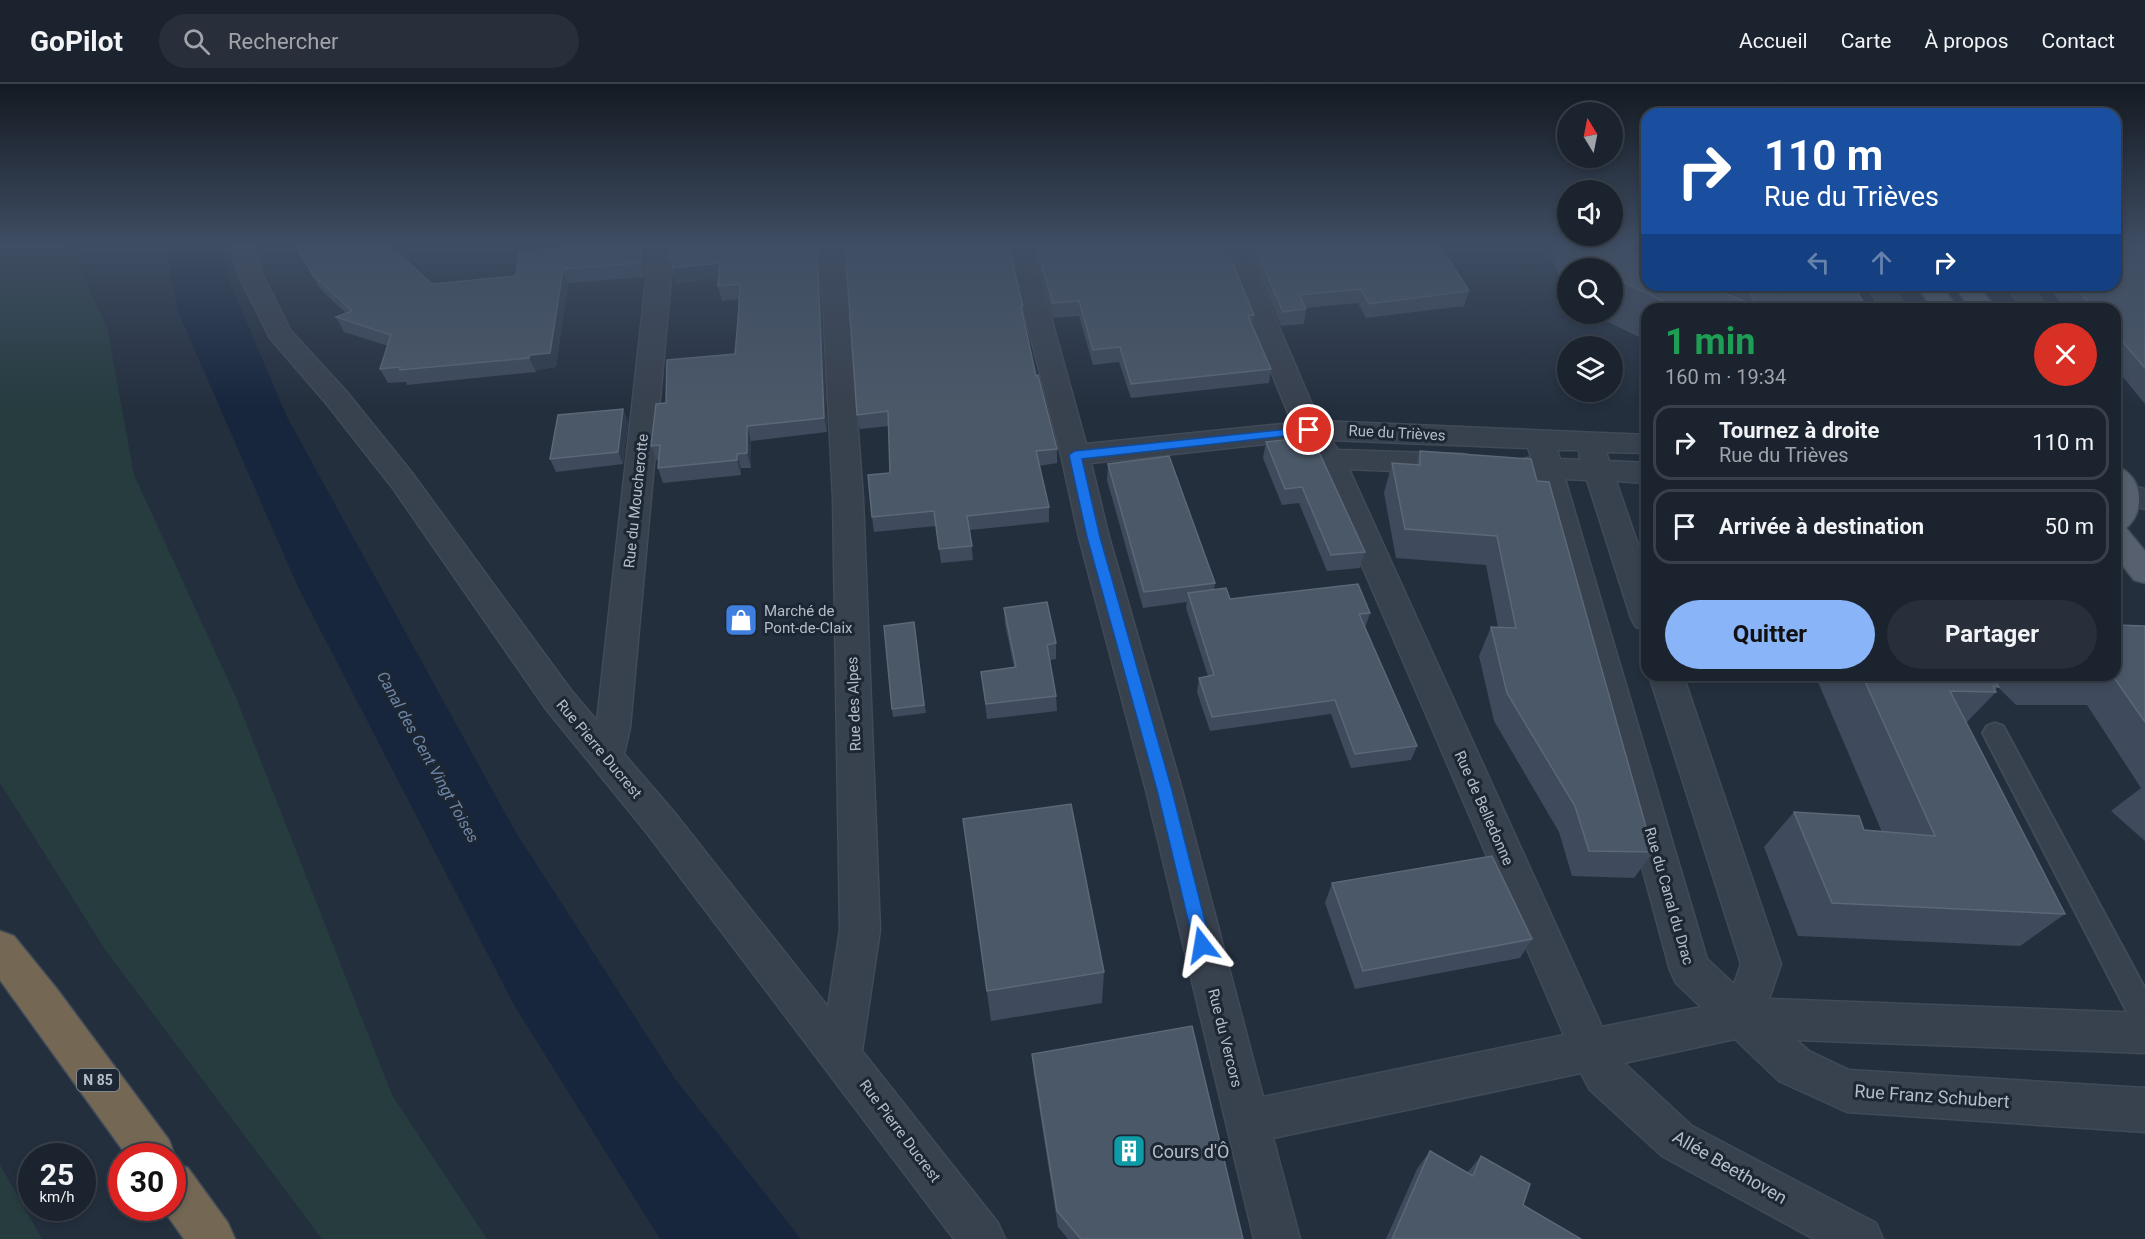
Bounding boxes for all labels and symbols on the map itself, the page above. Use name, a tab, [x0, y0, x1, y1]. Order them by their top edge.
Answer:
north arrow	[1557, 102, 1623, 168]
pin	[1283, 404, 1334, 455]
street label: Rue du Trièves	[1348, 421, 1446, 445]
street label: Rue du Moucherotte	[620, 433, 652, 569]
shop icon: Marché de Pont-de-Claix	[723, 602, 759, 638]
place label: Marché de Pont-de-Claix	[764, 602, 853, 637]
street label: Rue des Alpes	[843, 656, 865, 752]
water label: Canal des Cent Vingt Toises	[373, 668, 483, 846]
street label: Rue Pierre Ducrest	[552, 696, 646, 802]
street label: Rue de Belledonne	[1451, 748, 1517, 868]
street label: Rue du Canal du Drac	[1641, 825, 1697, 967]
position arrow	[1170, 913, 1234, 977]
street label: Rue du Vercors	[1204, 987, 1246, 1089]
road number: N 85	[77, 1069, 119, 1091]
street label: Rue Pierre Ducrest	[856, 1076, 944, 1186]
street label: Rue Franz Schubert	[1854, 1080, 2010, 1112]
street label: Allée Beethoven	[1669, 1126, 1791, 1208]
building icon: Cours d'Ô	[1111, 1133, 1147, 1169]
place label: Cours d'Ô	[1152, 1141, 1229, 1162]
speed limit sign: 30	[108, 1143, 186, 1221]

